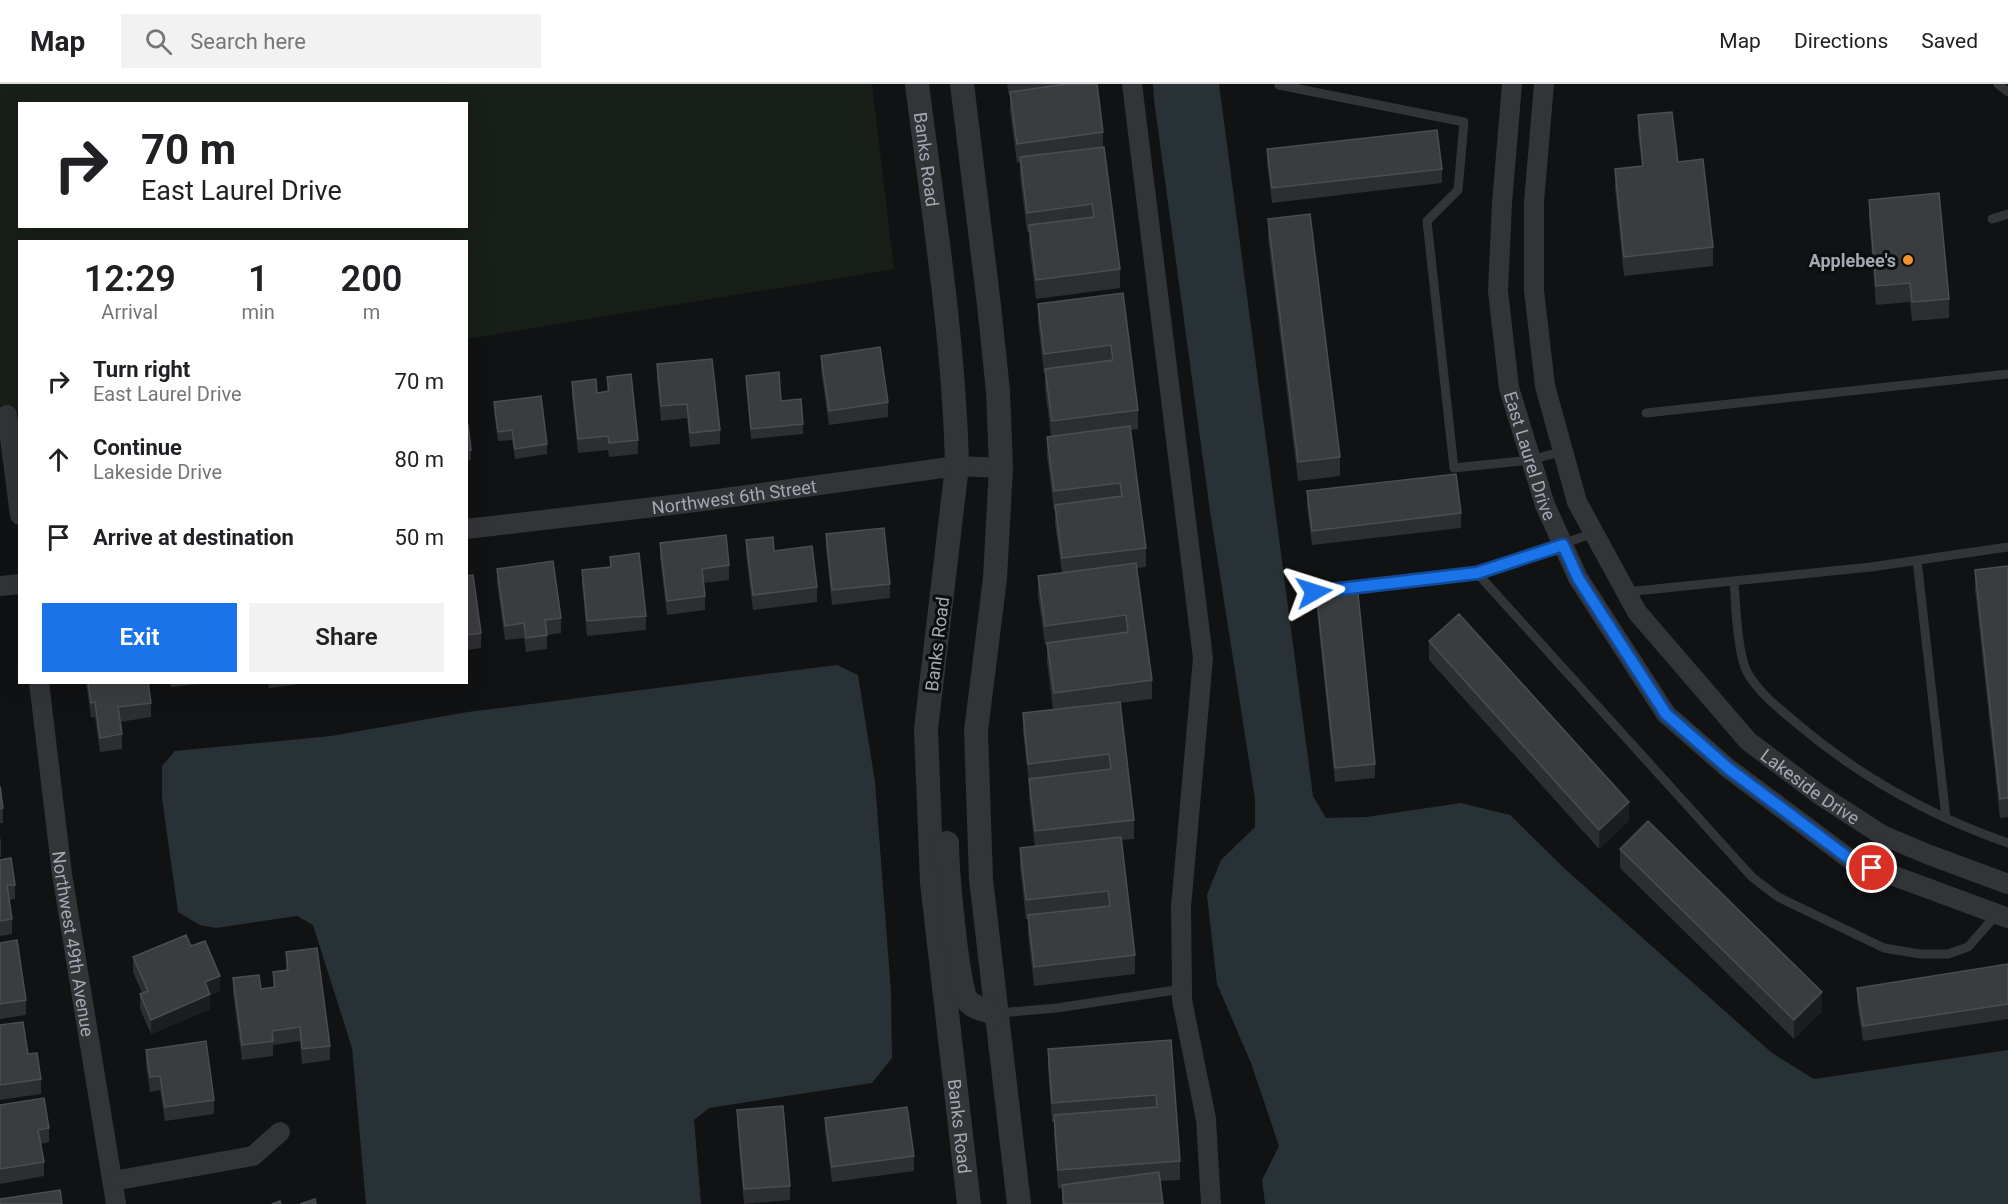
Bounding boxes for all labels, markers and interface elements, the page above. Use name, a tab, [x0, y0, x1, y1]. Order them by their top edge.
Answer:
search box	[121, 14, 541, 68]
text: Map	[30, 25, 85, 58]
icon: search	[142, 25, 175, 58]
text: Search here	[190, 29, 306, 54]
text: Map	[1719, 29, 1761, 53]
text: Directions	[1794, 29, 1888, 53]
text: Saved	[1921, 29, 1978, 53]
street label: Banks Road	[910, 111, 944, 208]
text: 70 m	[141, 125, 236, 174]
icon: right	[42, 126, 120, 204]
text: East Laurel Drive	[141, 175, 342, 207]
place label: Applebee's	[1809, 250, 1896, 271]
marker: Applebee's	[1901, 253, 1915, 267]
text: 12:29	[84, 258, 176, 300]
text: 1	[248, 258, 268, 300]
text: 200	[341, 258, 402, 300]
text: Arrival	[101, 300, 158, 324]
text: min	[241, 300, 275, 324]
text: m	[363, 300, 380, 324]
text: Turn right	[93, 357, 190, 382]
icon: right	[42, 365, 75, 398]
text: 70 m	[395, 369, 444, 394]
text: East Laurel Drive	[93, 382, 242, 406]
street label: East Laurel Drive	[1500, 389, 1561, 523]
text: Continue	[93, 435, 182, 460]
icon: ahead	[42, 443, 75, 476]
text: 80 m	[395, 447, 444, 472]
text: Lakeside Drive	[93, 460, 222, 484]
street label: Northwest 6th Street	[650, 475, 818, 518]
icon: arrive	[42, 521, 75, 554]
text: Arrive at destination	[93, 525, 294, 550]
text: 50 m	[395, 525, 444, 550]
position arrow	[1282, 560, 1346, 624]
street label: Banks Road	[921, 596, 953, 692]
button: Exit	[42, 603, 237, 672]
button: Share	[249, 603, 444, 672]
street label: Lakeside Drive	[1757, 744, 1864, 828]
pin	[1846, 842, 1897, 893]
street label: Northwest 49th Avenue	[49, 850, 99, 1038]
icon: arrive	[1855, 851, 1888, 884]
street label: Banks Road	[944, 1078, 976, 1175]

